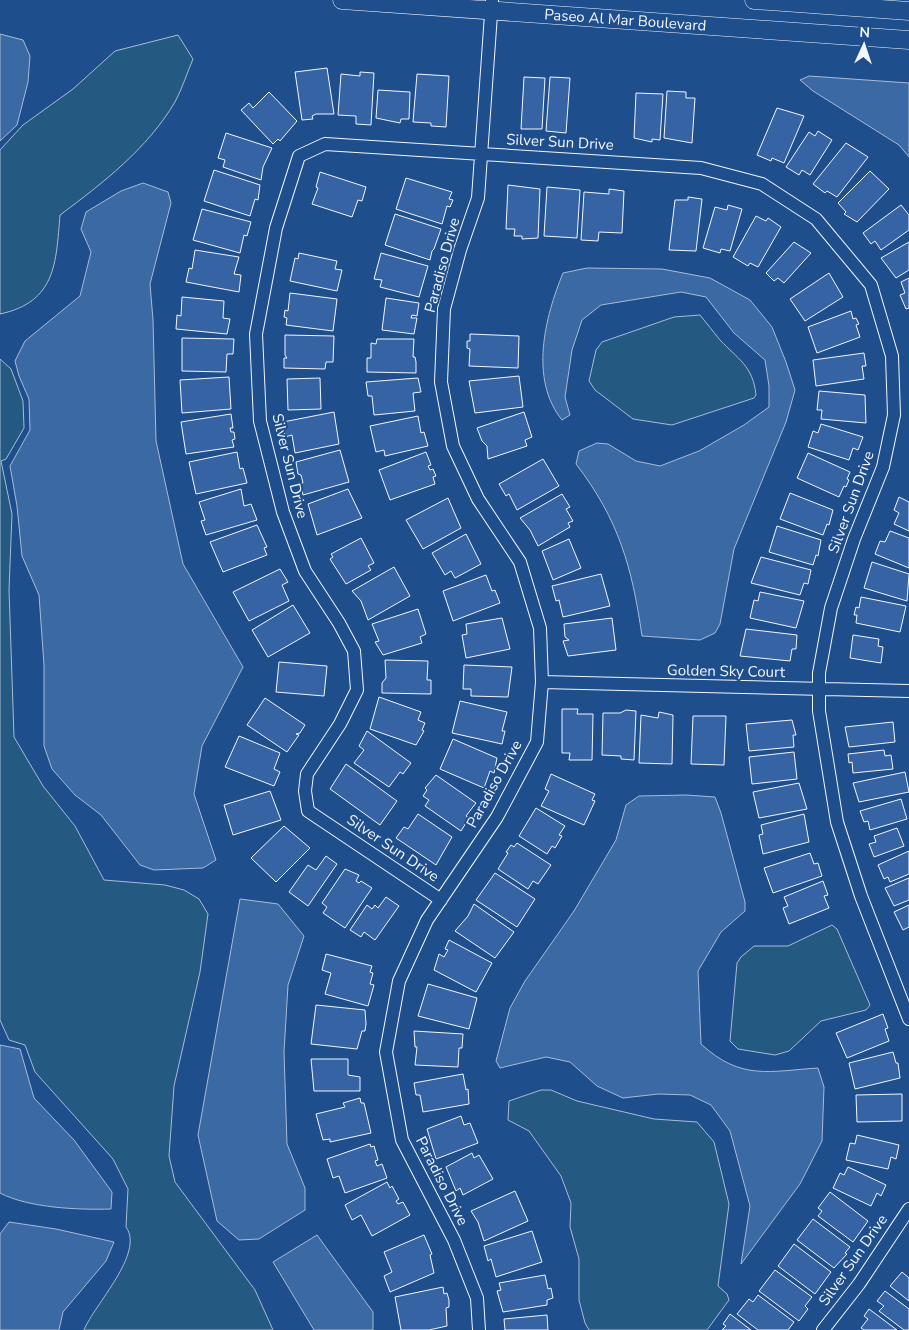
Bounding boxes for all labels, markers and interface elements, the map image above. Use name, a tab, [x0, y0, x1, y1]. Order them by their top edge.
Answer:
street label: Paseo Al Mar Boulevard	[544, 4, 707, 36]
north arrow	[839, 20, 889, 70]
text: N	[859, 23, 870, 42]
street label: Silver Sun Drive	[506, 129, 614, 155]
street label: Paradiso Drive	[420, 215, 464, 315]
street label: Silver Sun Drive	[267, 411, 313, 521]
street label: Silver Sun Drive	[823, 448, 879, 556]
street label: Golden Sky Court	[667, 660, 786, 682]
street label: Paradiso Drive	[462, 736, 526, 832]
street label: Silver Sun Drive	[343, 810, 443, 886]
street label: Paradiso Drive	[411, 1133, 473, 1229]
street label: Silver Sun Drive	[814, 1210, 892, 1310]

